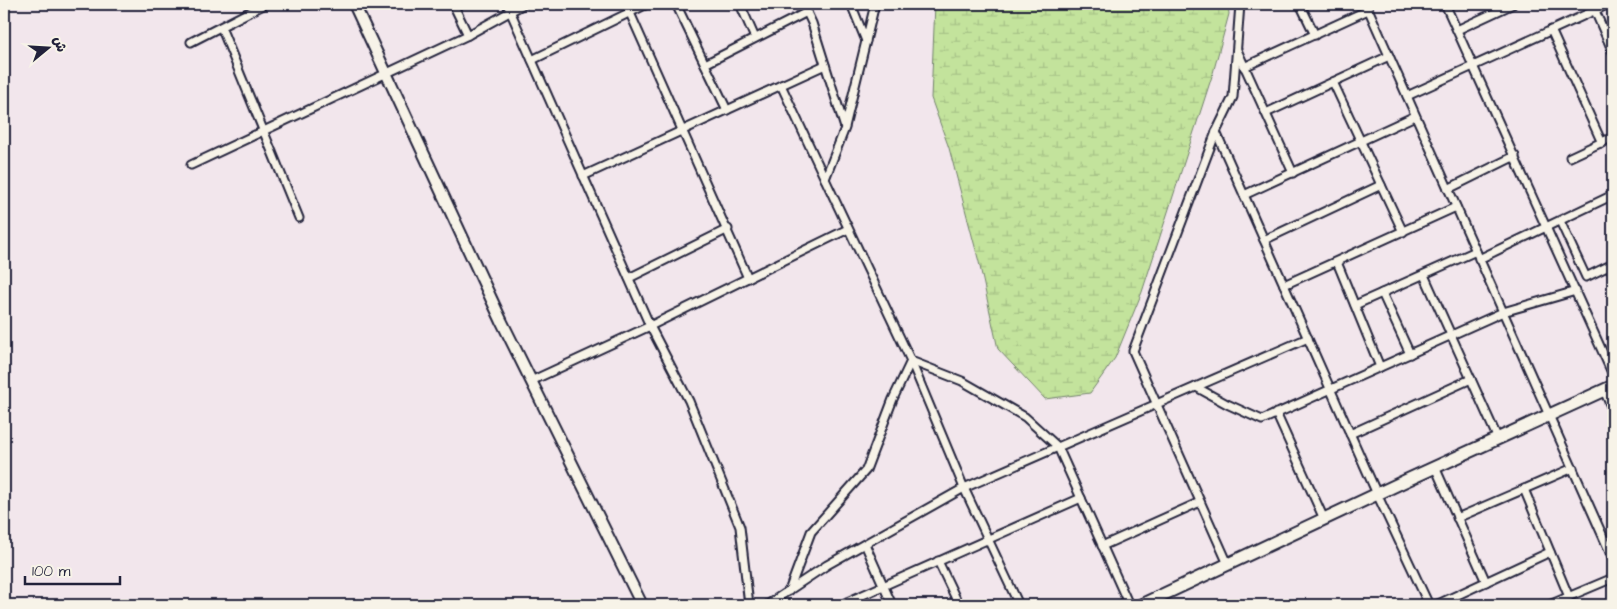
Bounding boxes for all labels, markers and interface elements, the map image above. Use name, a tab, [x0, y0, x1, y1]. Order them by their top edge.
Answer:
north arrow	[22, 22, 72, 72]
text: ش	[48, 34, 71, 55]
scale bar	[25, 554, 120, 586]
text: 100 m	[32, 561, 71, 582]

